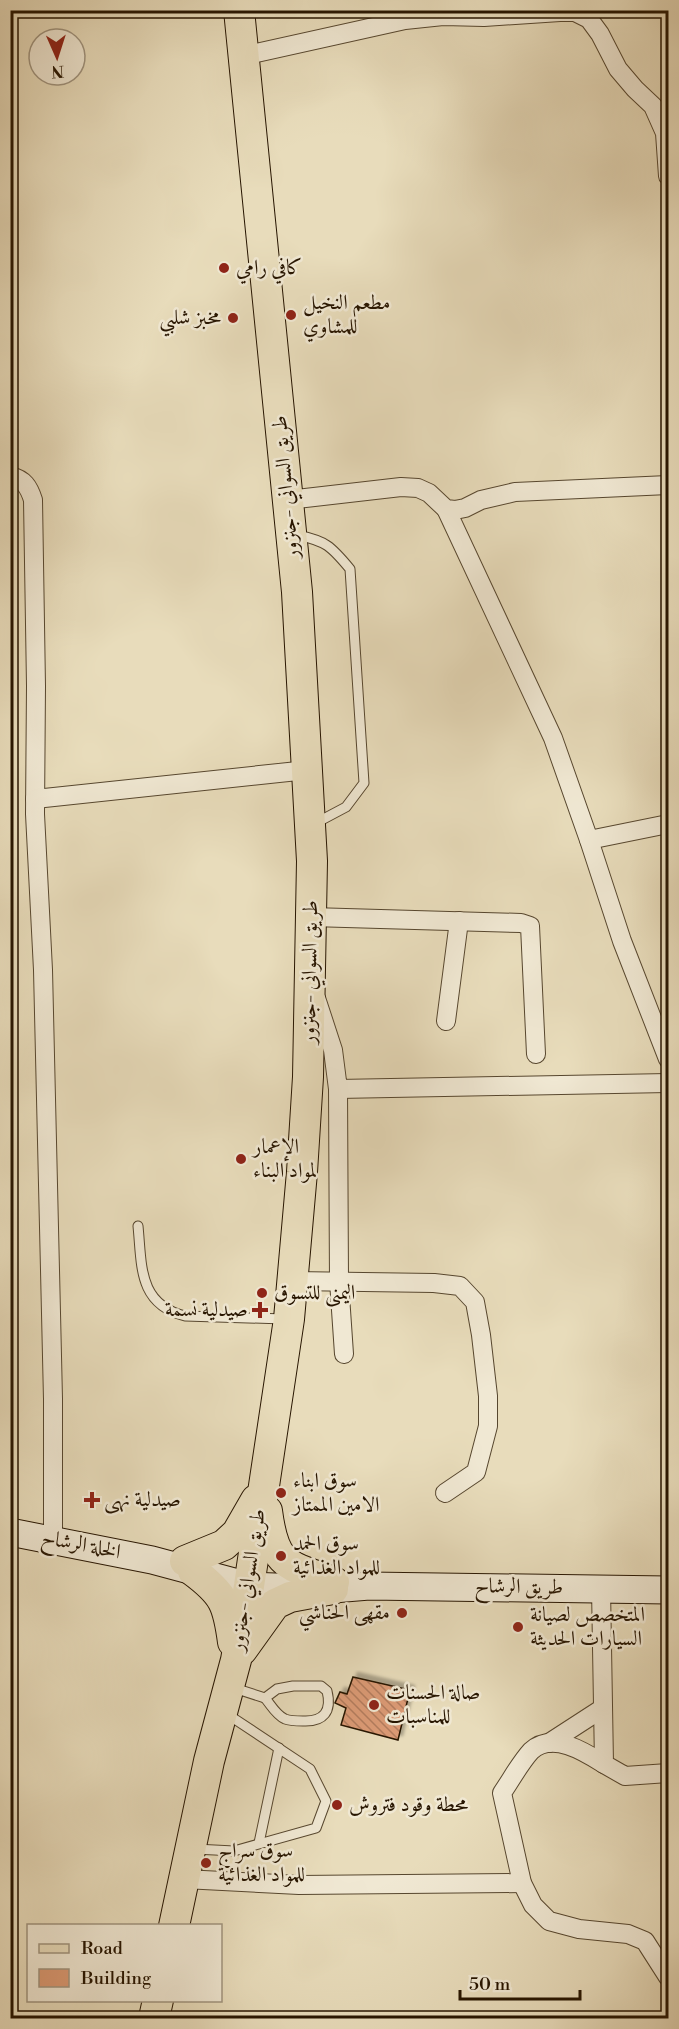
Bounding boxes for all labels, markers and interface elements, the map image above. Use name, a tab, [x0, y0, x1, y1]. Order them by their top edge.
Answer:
north arrow	[27, 27, 87, 87]
text: N	[51, 61, 65, 81]
place label: كافي رامي	[236, 255, 303, 284]
marker: كافي رامي	[217, 261, 231, 275]
place label: مطعم النخيل للمشاوي	[303, 290, 391, 342]
place label: مخبز شلبي	[159, 305, 221, 337]
marker: مطعم النخيل للمشاوي	[284, 308, 298, 322]
marker: مخبز شلبي	[226, 311, 240, 325]
street label: طريق السواني -جنزور	[267, 414, 308, 562]
street label: طريق السواني -جنزور	[296, 900, 327, 1046]
place label: الإعمار لمواد البناء	[251, 1134, 317, 1184]
marker: الإعمار لمواد البناء	[234, 1152, 248, 1166]
place label: اليمنى للتسوق	[274, 1280, 355, 1307]
marker: اليمنى للتسوق	[255, 1286, 269, 1300]
place label: صيدلية نسمة	[165, 1297, 248, 1323]
marker: صيدلية نسمة	[253, 1303, 267, 1317]
place label: سوق ابناء الامين الممتاز	[291, 1468, 380, 1518]
marker: سوق ابناء الامين الممتاز	[274, 1486, 288, 1500]
place label: صيدلية نهى	[104, 1487, 181, 1514]
marker: صيدلية نهى	[85, 1493, 99, 1507]
street label: طريق السواني -جنزور	[224, 1507, 275, 1655]
street label: الخلة الرشاح	[38, 1525, 123, 1570]
place label: سوق الحمد للمواد الغذائية	[293, 1531, 380, 1581]
marker: سوق الحمد للمواد الغذائية	[274, 1549, 288, 1563]
street label: طريق الرشاح	[474, 1573, 564, 1606]
place label: مقهى الحناشي	[299, 1600, 390, 1632]
place label: المتخصص لصيانة السيارات الحديثة	[530, 1602, 645, 1652]
marker: مقهى الحناشي	[395, 1606, 409, 1620]
marker: المتخصص لصيانة السيارات الحديثة	[511, 1620, 525, 1634]
place label: صالة الحسنات للمناسبات	[386, 1680, 480, 1730]
marker: صالة الحسنات للمناسبات	[367, 1698, 381, 1712]
place label: محطة وقود فتروش	[349, 1792, 468, 1818]
marker: محطة وقود فتروش	[330, 1798, 344, 1812]
place label: سوق سراج للمواد الغذائية	[218, 1838, 305, 1888]
marker: سوق سراج للمواد الغذائية	[199, 1856, 213, 1870]
legend	[27, 1924, 222, 2002]
text: Road	[81, 1937, 124, 1960]
scale bar	[460, 1963, 580, 2001]
text: Building	[80, 1967, 152, 1990]
text: 50 m	[469, 1973, 511, 1996]

